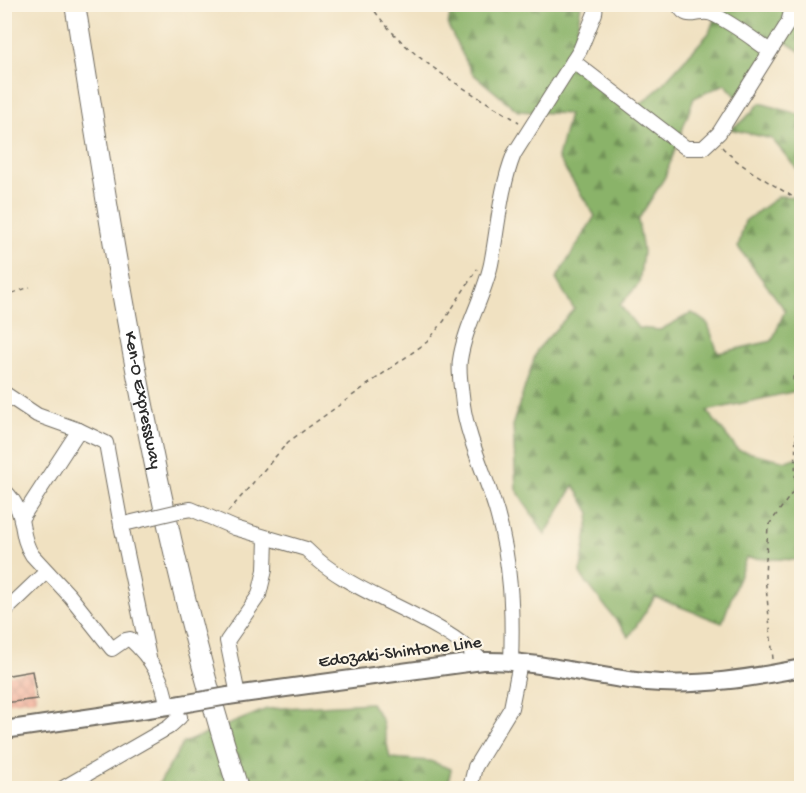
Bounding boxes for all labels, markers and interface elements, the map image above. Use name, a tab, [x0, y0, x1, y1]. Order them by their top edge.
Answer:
street label: Ken-O Expressway	[119, 330, 166, 471]
street label: Edozaki-Shintone Line	[317, 632, 483, 673]

